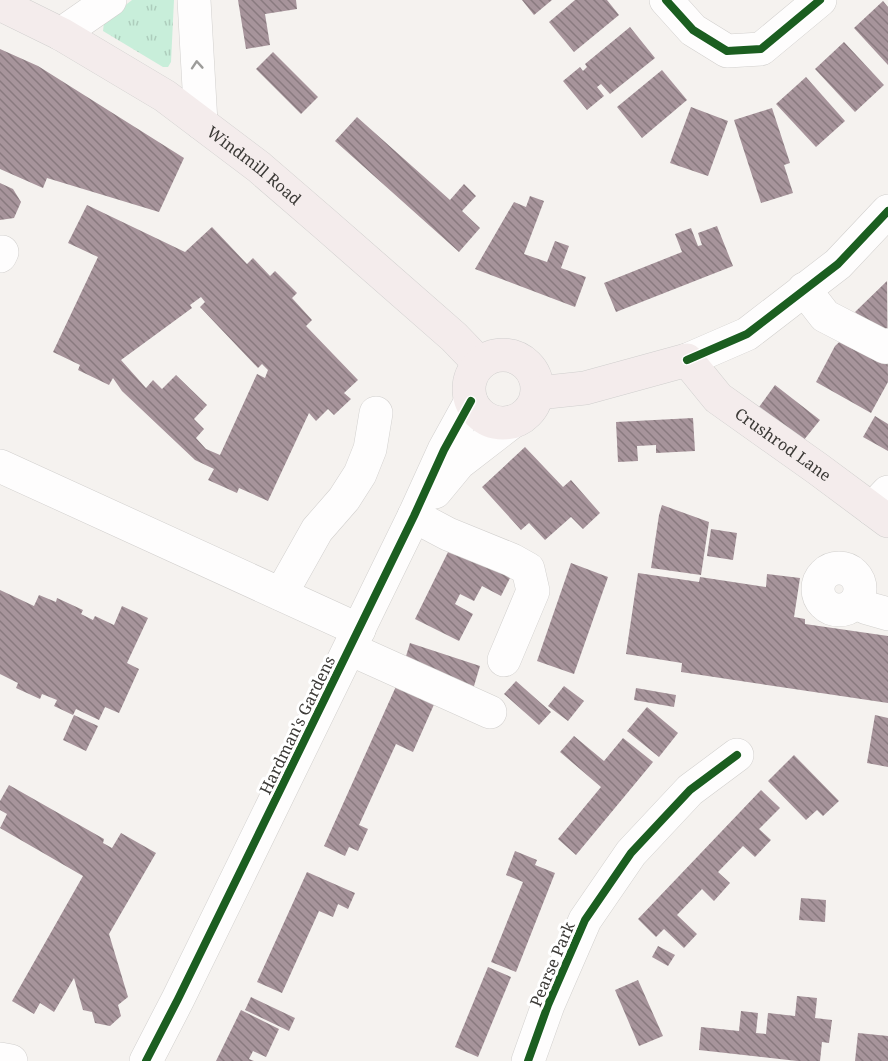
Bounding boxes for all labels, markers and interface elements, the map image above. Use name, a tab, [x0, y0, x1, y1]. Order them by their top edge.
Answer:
one-way arrow	[191, 61, 204, 70]
street label: Windmill Road	[203, 121, 306, 210]
street label: Crushrod Lane	[730, 402, 836, 486]
street label: Hardman's Gardens	[254, 652, 340, 798]
street label: Pearse Park	[524, 918, 580, 1010]

